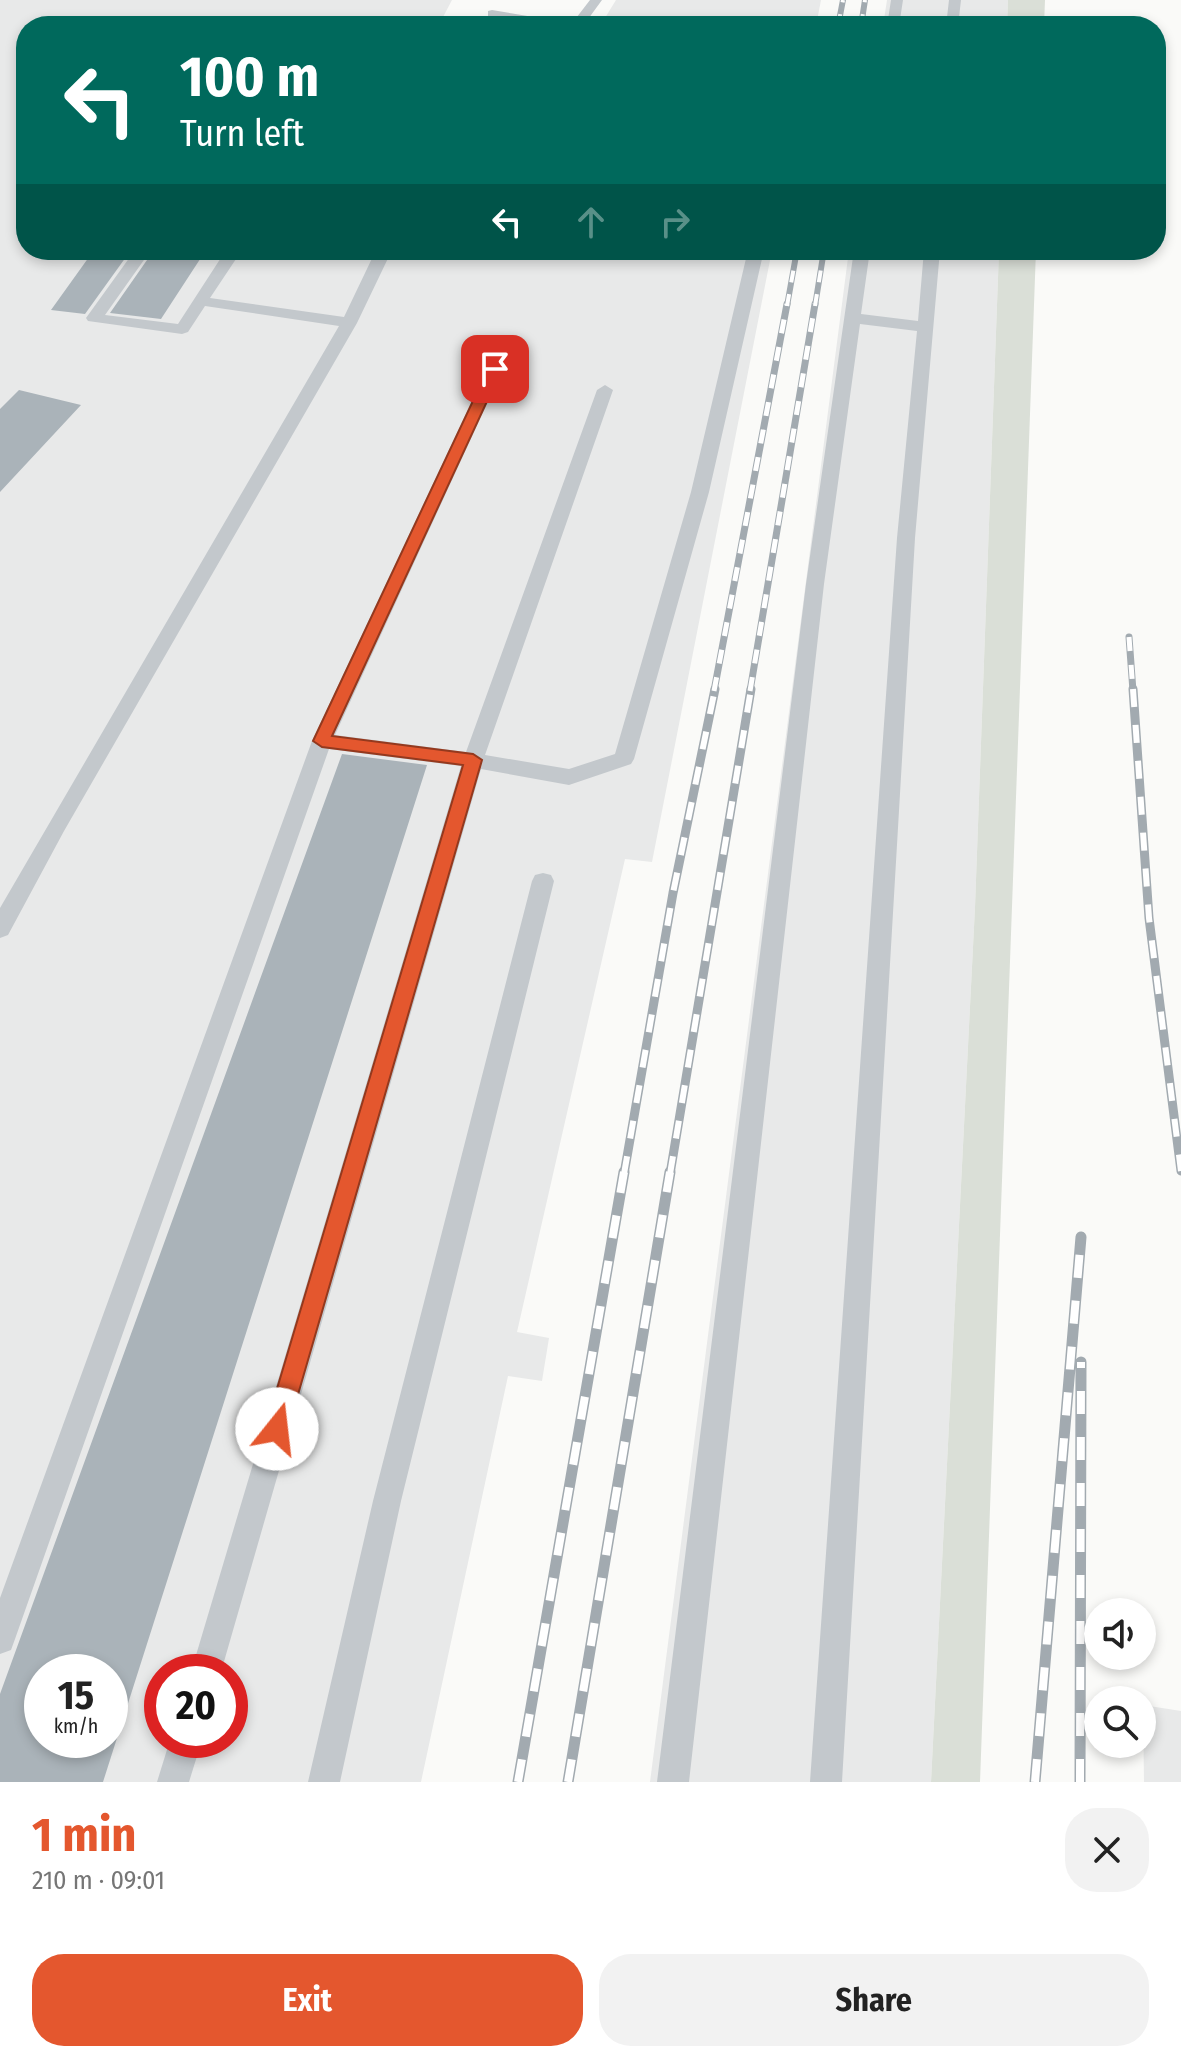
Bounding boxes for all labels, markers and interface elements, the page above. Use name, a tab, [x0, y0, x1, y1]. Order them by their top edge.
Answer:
text: 100 m	[180, 44, 319, 111]
icon: left	[48, 48, 152, 152]
text: Turn left	[180, 112, 304, 156]
icon: left	[485, 200, 529, 244]
icon: ahead	[569, 200, 613, 244]
icon: right	[653, 200, 697, 244]
pin	[461, 335, 529, 403]
icon: arrive	[473, 347, 517, 391]
position arrow	[235, 1387, 319, 1471]
map controls	[1084, 1598, 1156, 1758]
button: sound	[1084, 1598, 1156, 1670]
speed limit sign: 20	[144, 1654, 248, 1758]
text: 15	[58, 1672, 94, 1720]
button: search	[1084, 1686, 1156, 1758]
text: km/h	[54, 1714, 98, 1738]
text: 1 min	[32, 1806, 137, 1864]
button: close	[1065, 1808, 1149, 1892]
text: 210 m · 09:01	[32, 1865, 165, 1896]
button: Exit	[32, 1954, 583, 2046]
button: Share	[599, 1954, 1149, 2046]

